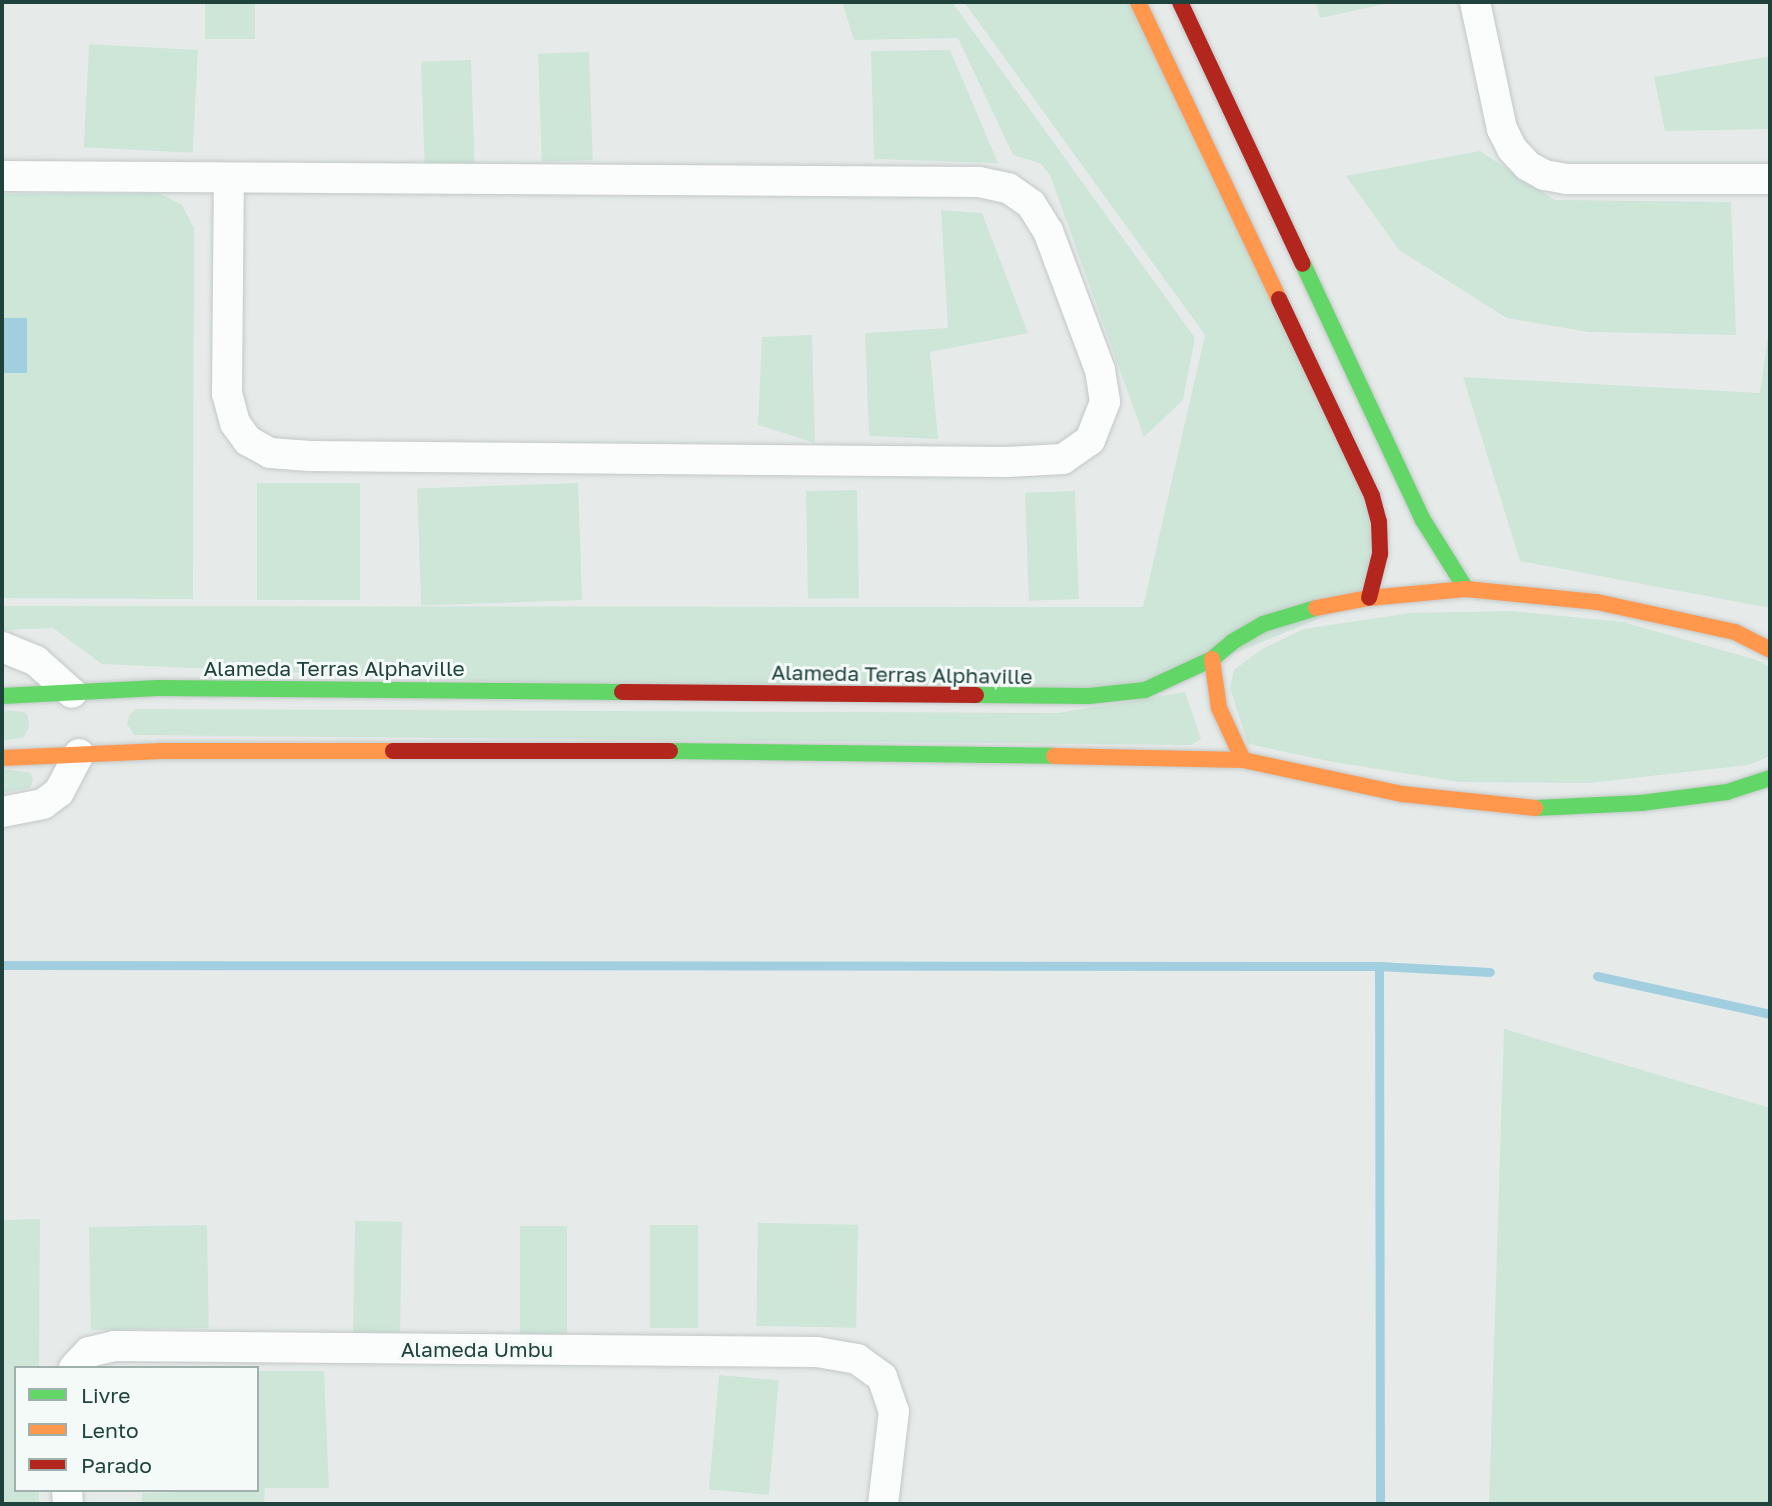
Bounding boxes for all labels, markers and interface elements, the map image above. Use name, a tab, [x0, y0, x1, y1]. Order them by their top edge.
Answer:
street label: Alameda Terras Alphaville	[203, 655, 465, 681]
street label: Alameda Terras Alphaville	[771, 659, 1033, 689]
street label: Alameda Umbu	[401, 1336, 553, 1362]
legend	[14, 1366, 259, 1492]
text: Livre	[81, 1382, 131, 1408]
text: Lento	[81, 1417, 139, 1443]
text: Parado	[81, 1452, 152, 1478]

